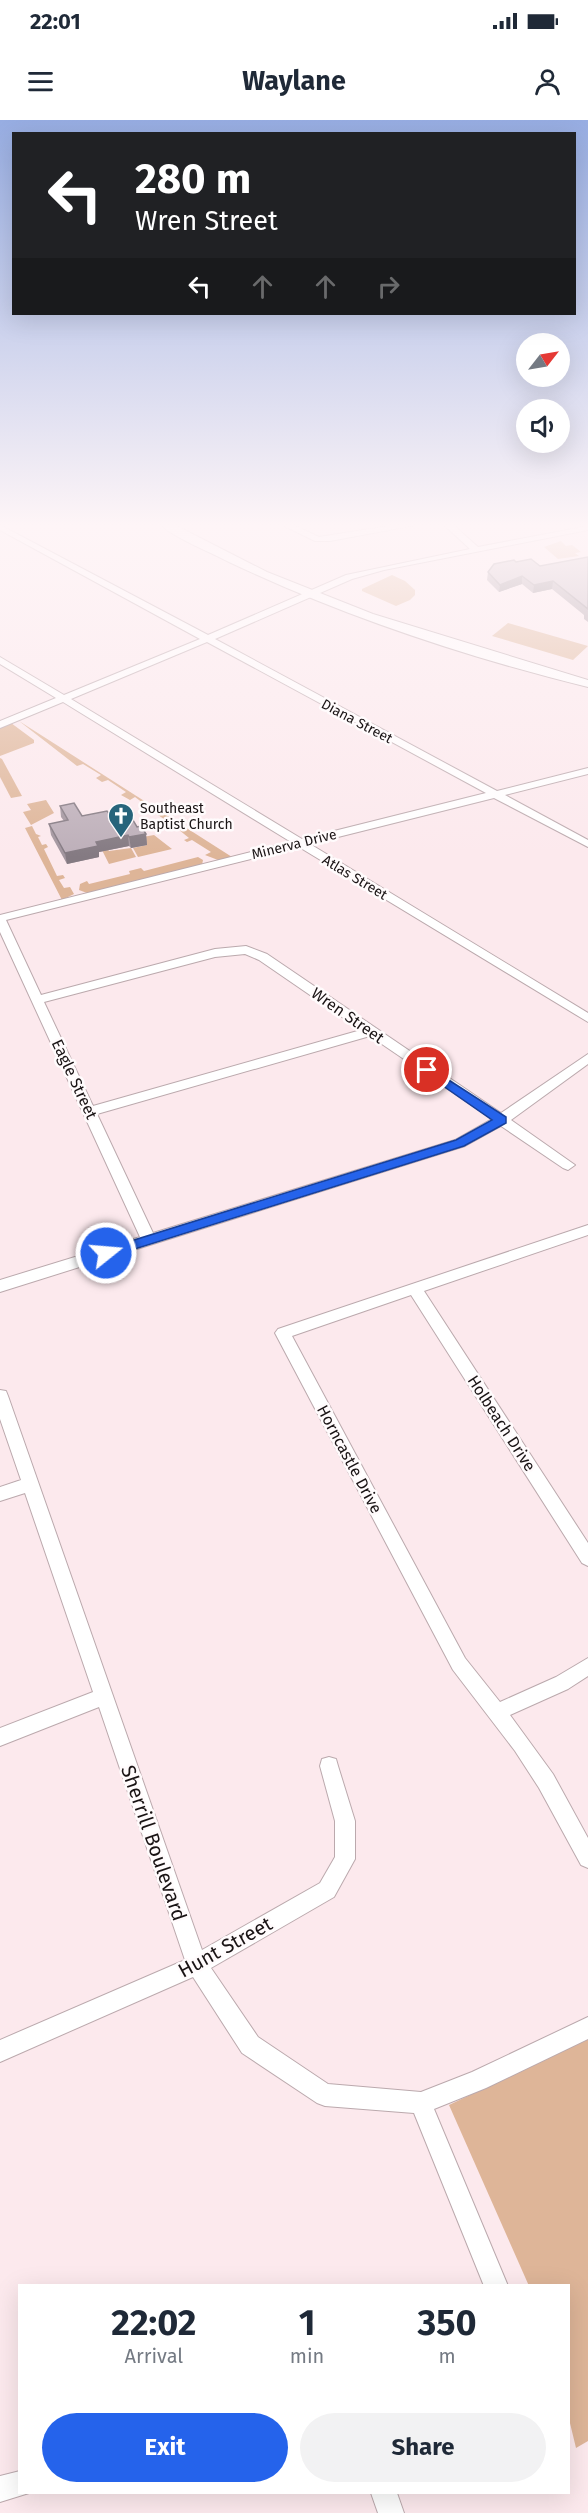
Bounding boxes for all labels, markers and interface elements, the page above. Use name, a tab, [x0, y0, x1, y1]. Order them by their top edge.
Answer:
text: 22:01	[30, 8, 81, 35]
icon: menu	[24, 65, 57, 98]
text: Waylane	[242, 65, 346, 97]
icon: person	[531, 65, 564, 98]
text: 280 m	[135, 154, 251, 204]
icon: left	[36, 156, 114, 234]
text: Wren Street	[135, 205, 278, 237]
icon: left	[183, 270, 216, 303]
icon: ahead	[246, 270, 279, 303]
icon: ahead	[309, 270, 342, 303]
icon: right	[372, 270, 405, 303]
north arrow	[516, 333, 570, 387]
map controls	[516, 333, 570, 453]
button: sound	[516, 399, 570, 453]
street label: Diana Street	[318, 696, 396, 748]
place label: Southeast Baptist Church	[140, 800, 233, 833]
church icon: Southeast Baptist Church	[106, 801, 136, 839]
street label: Minerva Drive	[250, 826, 338, 863]
street label: Atlas Street	[319, 851, 391, 904]
street label: Wren Street	[308, 983, 388, 1048]
street label: Eagle Street	[48, 1036, 101, 1122]
pin	[401, 1044, 452, 1095]
icon: arrive	[410, 1053, 443, 1086]
position arrow	[74, 1221, 138, 1285]
street label: Holbeach Drive	[464, 1372, 540, 1475]
street label: Horncastle Drive	[313, 1402, 386, 1517]
street label: Sherrill Boulevard	[116, 1762, 192, 1924]
street label: Hunt Street	[174, 1911, 277, 1983]
text: 22:02	[111, 2301, 196, 2345]
text: 1	[299, 2301, 315, 2345]
text: 350	[418, 2301, 477, 2345]
text: Arrival	[125, 2344, 183, 2368]
text: min	[290, 2344, 324, 2368]
text: m	[439, 2344, 456, 2368]
button: Exit	[42, 2413, 288, 2482]
button: Share	[300, 2413, 546, 2482]

